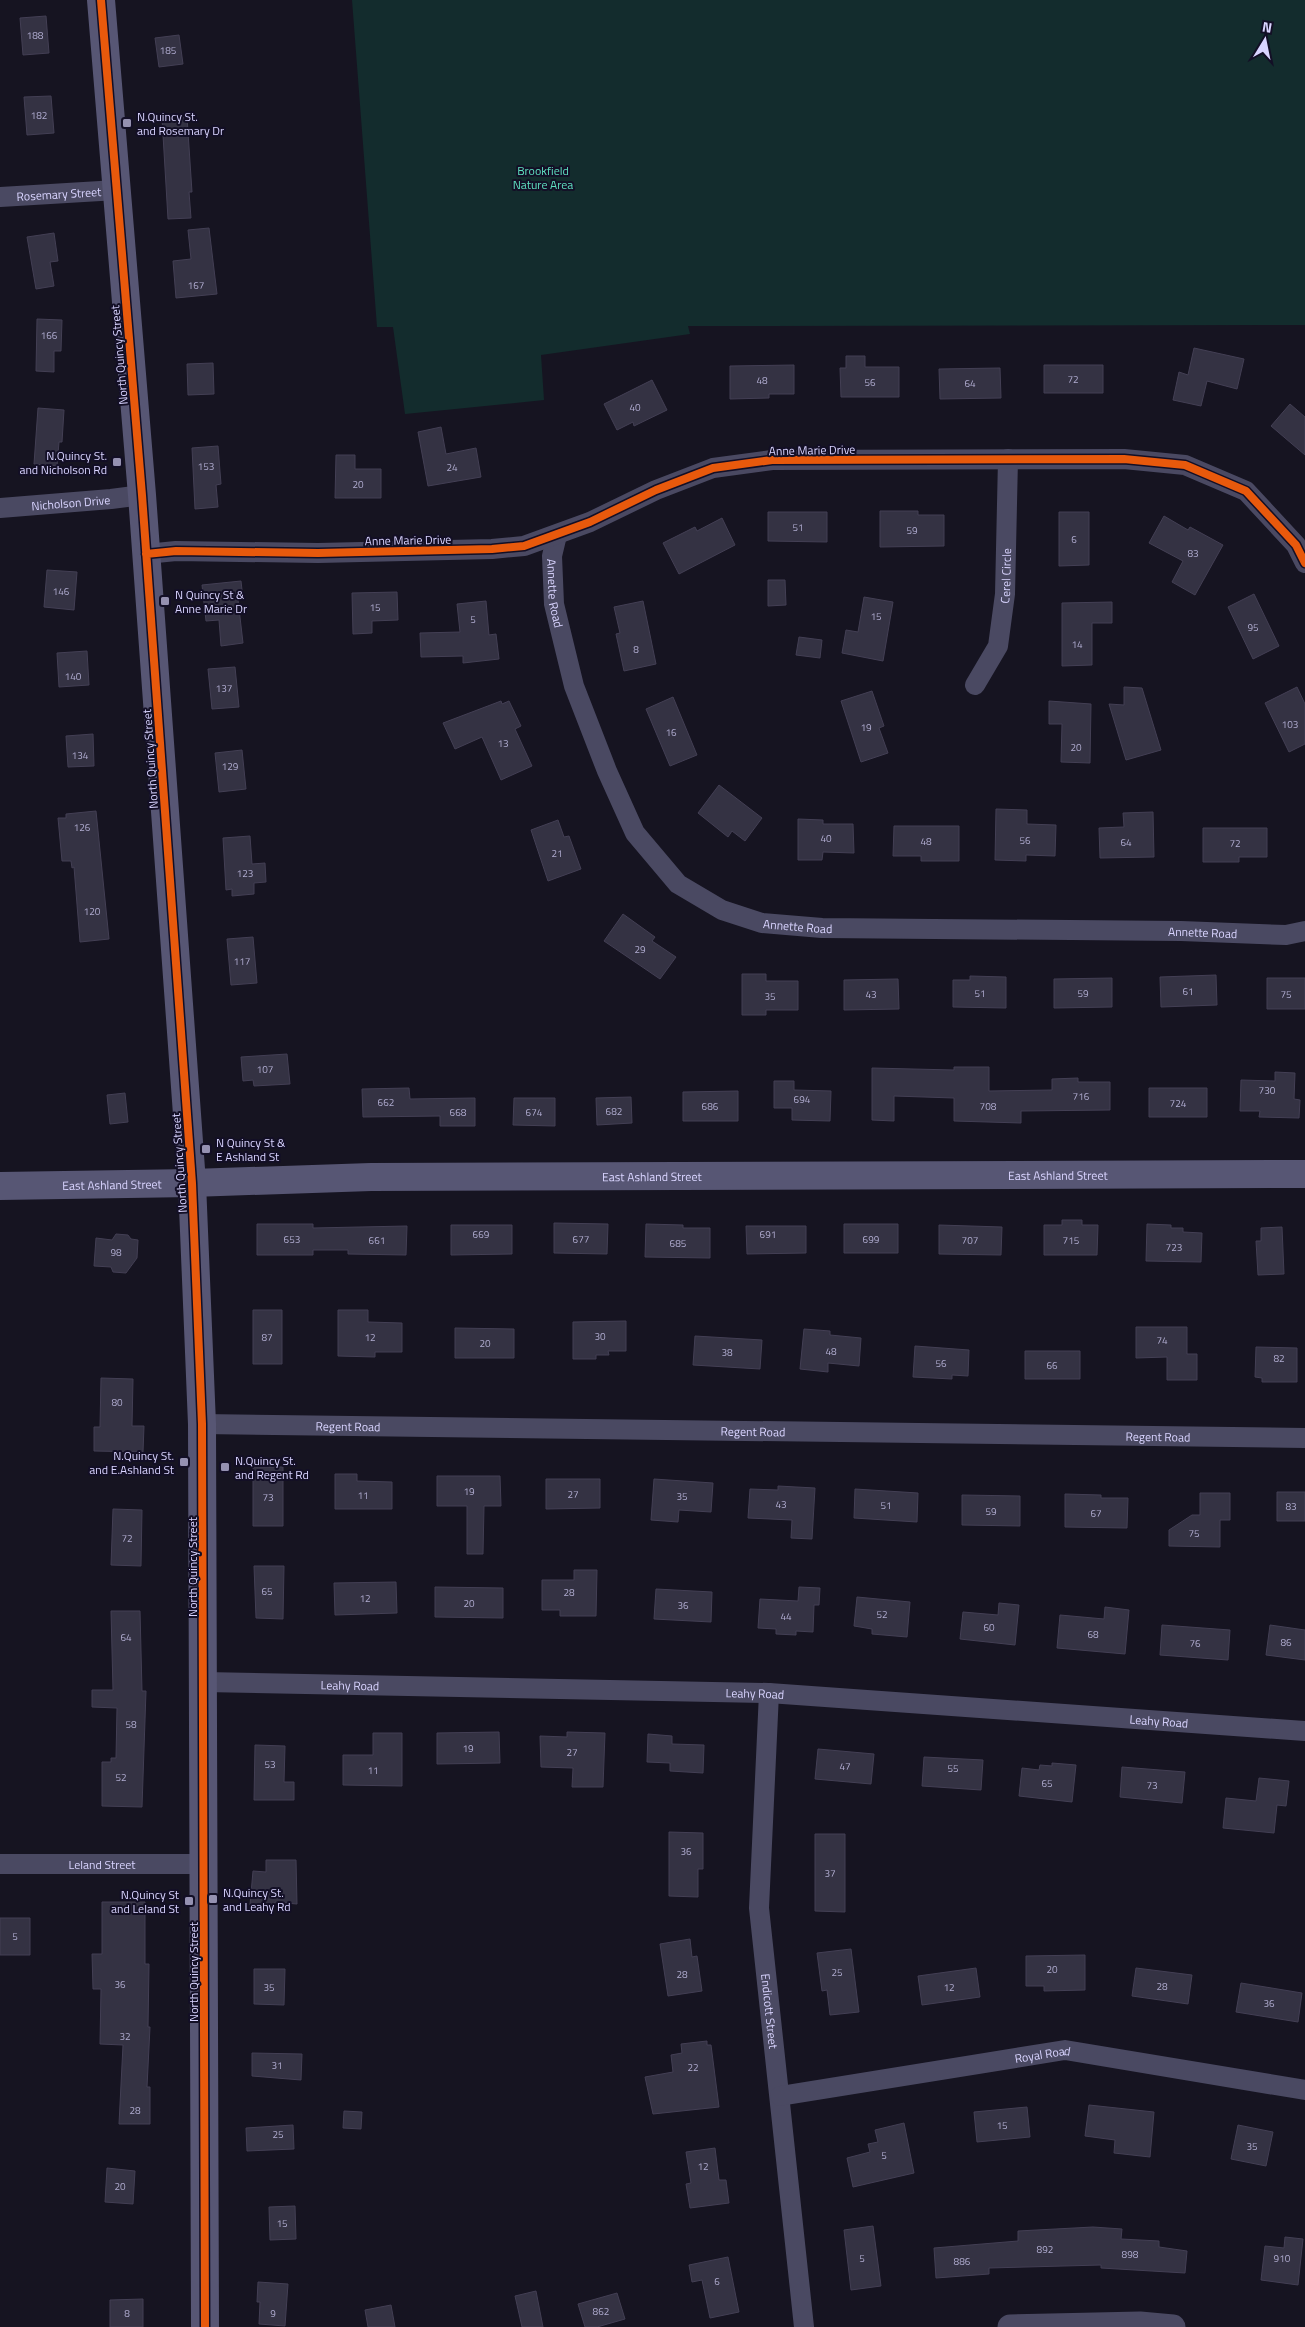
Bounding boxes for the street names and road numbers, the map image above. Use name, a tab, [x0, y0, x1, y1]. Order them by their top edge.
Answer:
street label: Rosemary Street	[16, 181, 103, 205]
street label: North Quincy Street	[105, 304, 133, 406]
street label: Anne Marie Drive	[769, 440, 855, 460]
street label: Nicholson Drive	[31, 490, 111, 515]
street label: Anne Marie Drive	[365, 530, 451, 550]
street label: Cerel Circle	[994, 548, 1016, 605]
street label: Annette Road	[543, 558, 569, 630]
street label: North Quincy Street	[137, 708, 163, 809]
street label: Annette Road	[762, 914, 832, 938]
street label: Annette Road	[1168, 921, 1238, 943]
street label: North Quincy Street	[166, 1112, 192, 1213]
street label: East Ashland Street	[1008, 1165, 1108, 1184]
street label: East Ashland Street	[602, 1166, 702, 1186]
street label: East Ashland Street	[62, 1174, 163, 1195]
street label: Regent Road	[315, 1416, 381, 1436]
street label: Regent Road	[720, 1421, 786, 1441]
street label: Regent Road	[1125, 1426, 1190, 1446]
street label: North Quincy Street	[183, 1516, 202, 1617]
street label: Leahy Road	[320, 1675, 379, 1695]
street label: Leahy Road	[725, 1683, 785, 1704]
street label: Leahy Road	[1129, 1709, 1189, 1732]
street label: Leland Street	[69, 1855, 136, 1874]
street label: North Quincy Street	[184, 1921, 203, 2022]
street label: Endicott Street	[757, 1973, 784, 2051]
street label: Royal Road	[1013, 2041, 1072, 2068]

